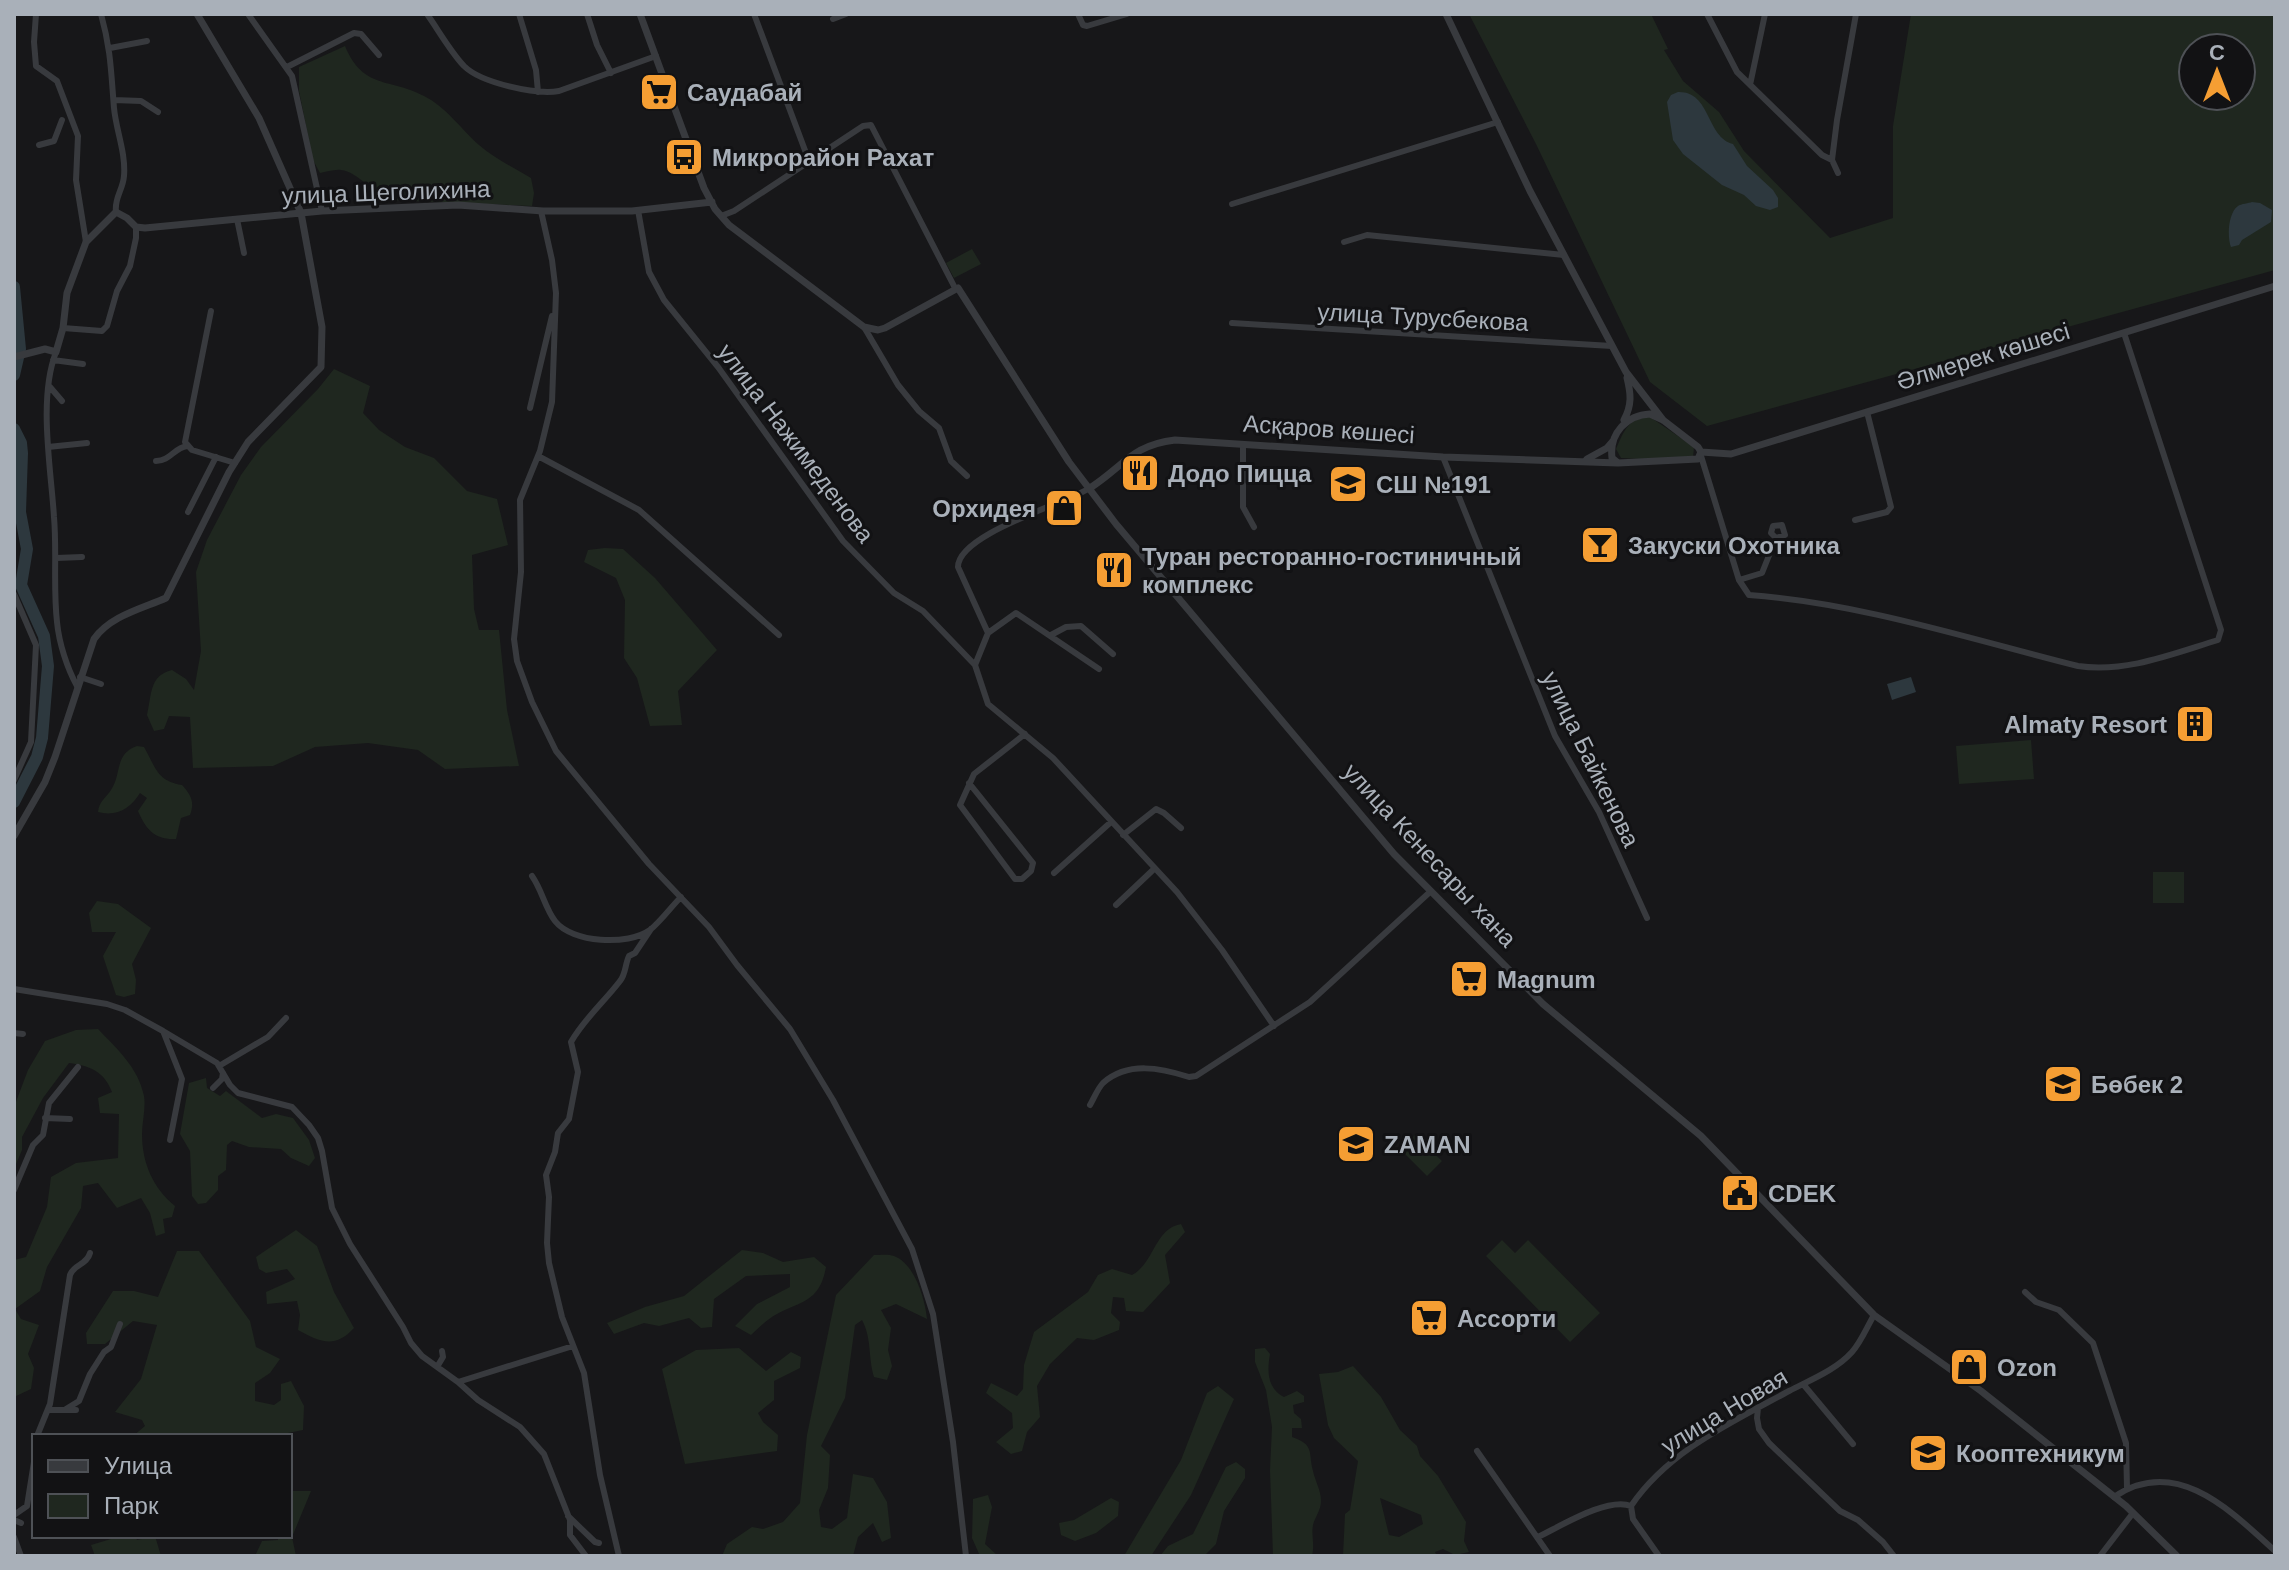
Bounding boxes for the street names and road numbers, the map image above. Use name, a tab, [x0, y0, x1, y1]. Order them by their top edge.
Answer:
street label: улица Щеголихина	[281, 175, 492, 209]
street label: улица Турусбекова	[1317, 298, 1530, 336]
street label: Әлмерек көшесі	[1893, 317, 2073, 395]
street label: улица Нажимеденова	[712, 338, 880, 548]
street label: Асқаров көшесі	[1242, 410, 1416, 448]
street label: улица Байкенова	[1537, 667, 1645, 852]
street label: улица Кенесары хана	[1338, 758, 1522, 953]
street label: улица Новая	[1656, 1363, 1792, 1459]

